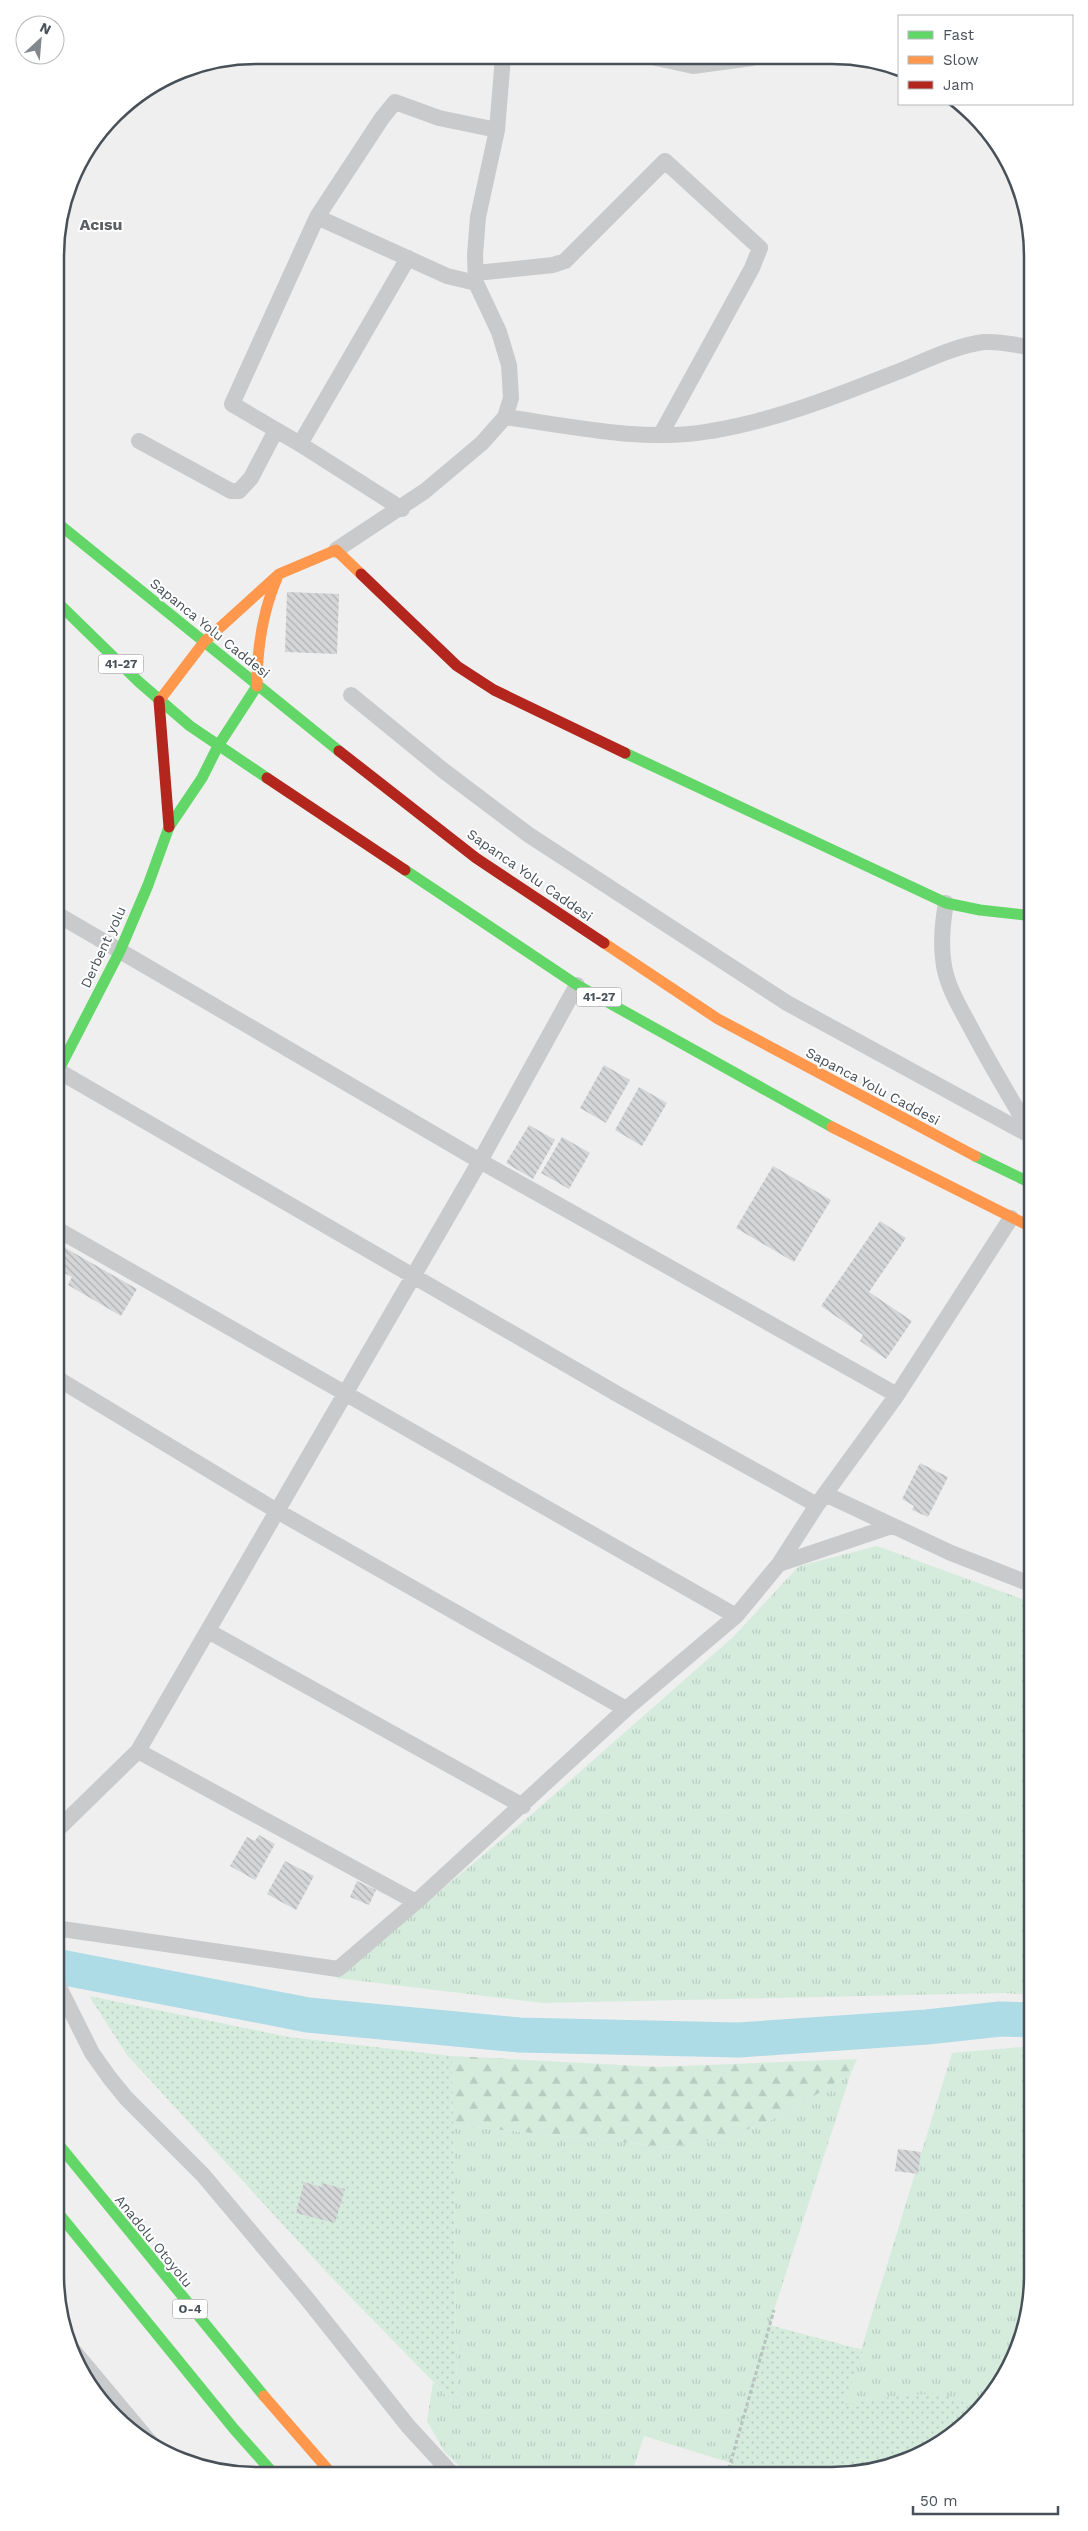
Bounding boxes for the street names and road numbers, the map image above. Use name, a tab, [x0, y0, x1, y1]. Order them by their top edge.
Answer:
street label: Sapanca Yolu Caddesi	[147, 575, 273, 681]
road number: 41-27	[98, 654, 144, 674]
street label: Sapanca Yolu Caddesi	[464, 826, 596, 924]
street label: Derbent yolu	[77, 904, 129, 990]
road number: 41-27	[576, 988, 622, 1006]
street label: Sapanca Yolu Caddesi	[803, 1044, 943, 1128]
street label: Anadolu Otoyolu	[112, 2192, 196, 2290]
road number: O-4	[172, 2300, 208, 2318]

